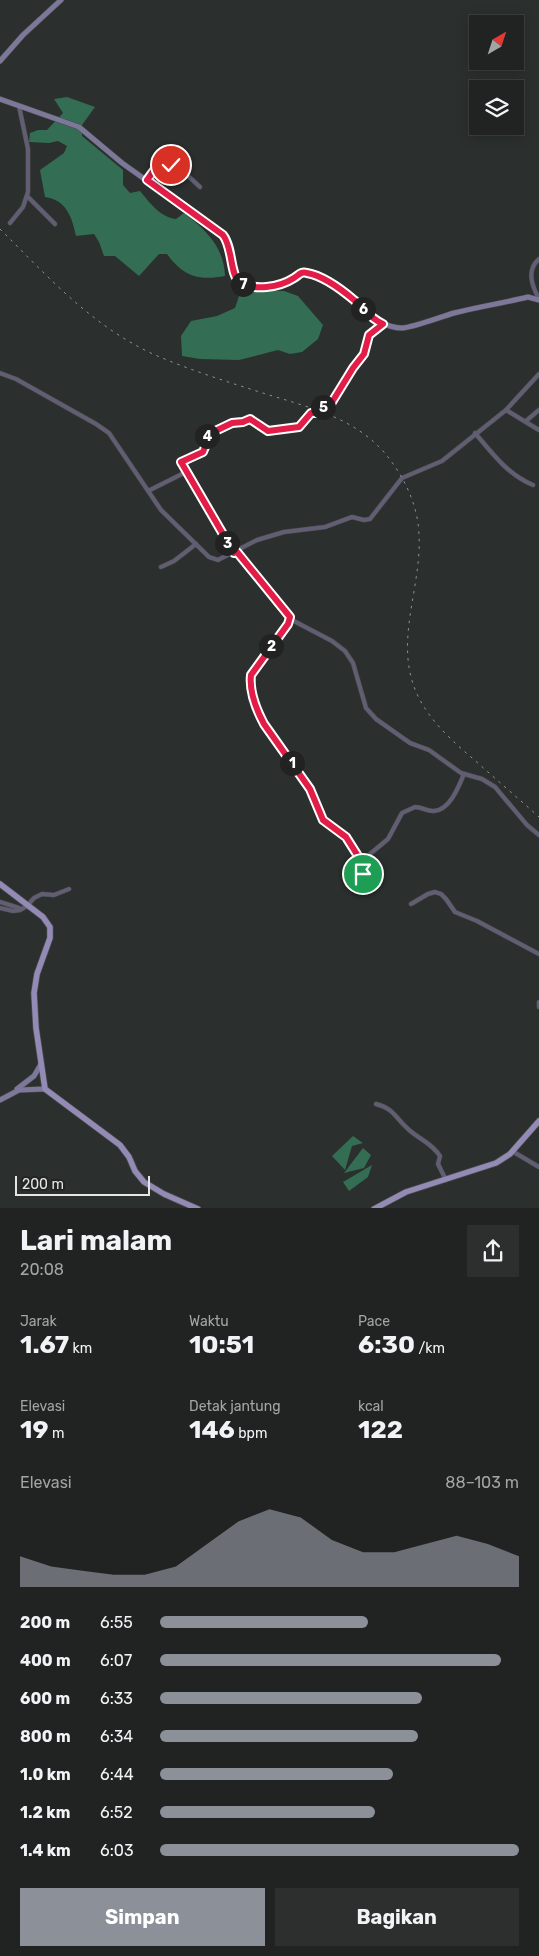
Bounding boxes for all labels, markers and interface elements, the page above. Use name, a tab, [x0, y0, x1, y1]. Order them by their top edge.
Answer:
north arrow	[469, 15, 524, 70]
map controls	[469, 15, 524, 135]
button: layers	[469, 80, 524, 135]
pin	[150, 144, 192, 186]
icon: check	[157, 151, 185, 179]
pin: 7	[230, 272, 256, 296]
text: 7	[239, 276, 248, 293]
pin: 6	[350, 296, 376, 322]
text: 6	[359, 301, 368, 318]
pin: 5	[310, 394, 336, 420]
text: 5	[319, 399, 328, 416]
pin: 4	[194, 424, 220, 448]
text: 4	[203, 428, 212, 445]
pin: 3	[214, 530, 240, 556]
text: 3	[223, 535, 232, 552]
pin: 2	[258, 634, 284, 658]
text: 2	[267, 638, 276, 655]
pin: 1	[280, 750, 304, 776]
text: 1	[289, 755, 296, 772]
pin	[342, 853, 384, 895]
icon: arrive	[349, 860, 377, 888]
scale bar	[15, 1174, 150, 1197]
text: 200 m	[22, 1176, 64, 1193]
text: Lari malam	[20, 1224, 172, 1257]
button: share	[467, 1225, 519, 1277]
text: 20:08	[20, 1260, 64, 1279]
text: Jarak	[20, 1313, 57, 1330]
text: Waktu	[189, 1313, 229, 1330]
text: Pace	[358, 1313, 390, 1330]
text: 1.67	[20, 1330, 69, 1359]
text: 10:51	[189, 1330, 254, 1359]
text: 6:30	[358, 1330, 415, 1359]
text: km	[69, 1340, 92, 1357]
text: /km	[415, 1340, 445, 1357]
text: Elevasi	[20, 1398, 65, 1415]
text: Detak jantung	[189, 1398, 281, 1415]
text: kcal	[358, 1398, 384, 1415]
text: 19	[20, 1415, 48, 1444]
text: 146	[189, 1415, 235, 1444]
text: 122	[358, 1415, 403, 1444]
text: m	[48, 1425, 64, 1442]
text: bpm	[235, 1425, 267, 1442]
text: Elevasi	[20, 1473, 72, 1492]
text: 88–103 m	[445, 1473, 519, 1492]
text: 200 m	[20, 1613, 70, 1632]
text: 6:55	[100, 1613, 133, 1632]
text: 400 m	[20, 1651, 71, 1670]
text: 6:07	[100, 1651, 132, 1670]
text: 600 m	[20, 1689, 70, 1708]
text: 6:33	[100, 1689, 133, 1708]
text: 800 m	[20, 1727, 71, 1746]
text: 6:34	[100, 1727, 133, 1746]
text: 1.0 km	[20, 1765, 71, 1784]
text: 6:44	[100, 1765, 134, 1784]
text: 1.2 km	[20, 1803, 70, 1822]
text: 6:52	[100, 1803, 133, 1822]
text: 1.4 km	[20, 1841, 71, 1860]
text: 6:03	[100, 1841, 134, 1860]
button: Simpan	[20, 1888, 265, 1946]
button: Bagikan	[275, 1888, 519, 1946]

